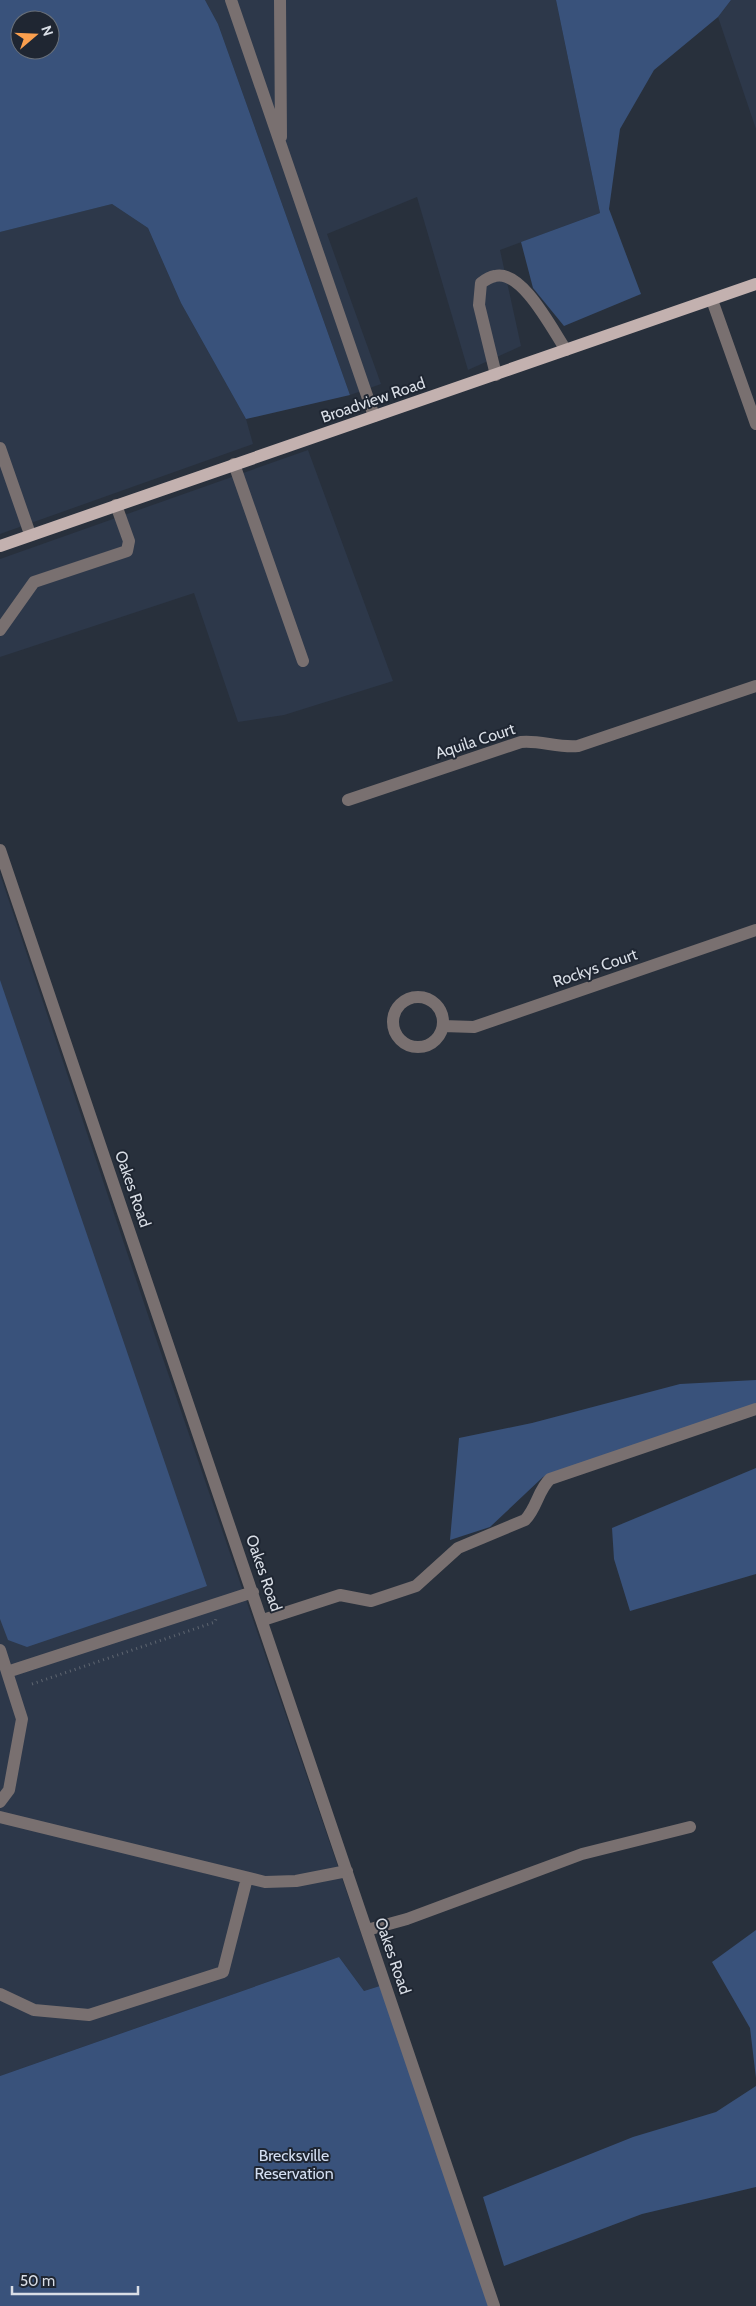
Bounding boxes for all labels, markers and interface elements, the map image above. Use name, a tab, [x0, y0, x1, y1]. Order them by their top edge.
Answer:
north arrow	[10, 10, 60, 60]
text: N	[37, 23, 57, 38]
street label: Broadview Road	[318, 373, 428, 427]
street label: Aquila Court	[433, 719, 518, 763]
street label: Rockys Court	[550, 944, 640, 991]
street label: Oakes Road	[111, 1148, 155, 1230]
street label: Oakes Road	[242, 1532, 286, 1614]
street label: Oakes Road	[371, 1915, 415, 1997]
park label: Brecksville Reservation	[254, 2146, 334, 2183]
scale bar	[12, 2264, 139, 2296]
text: 50 m	[20, 2272, 55, 2290]

